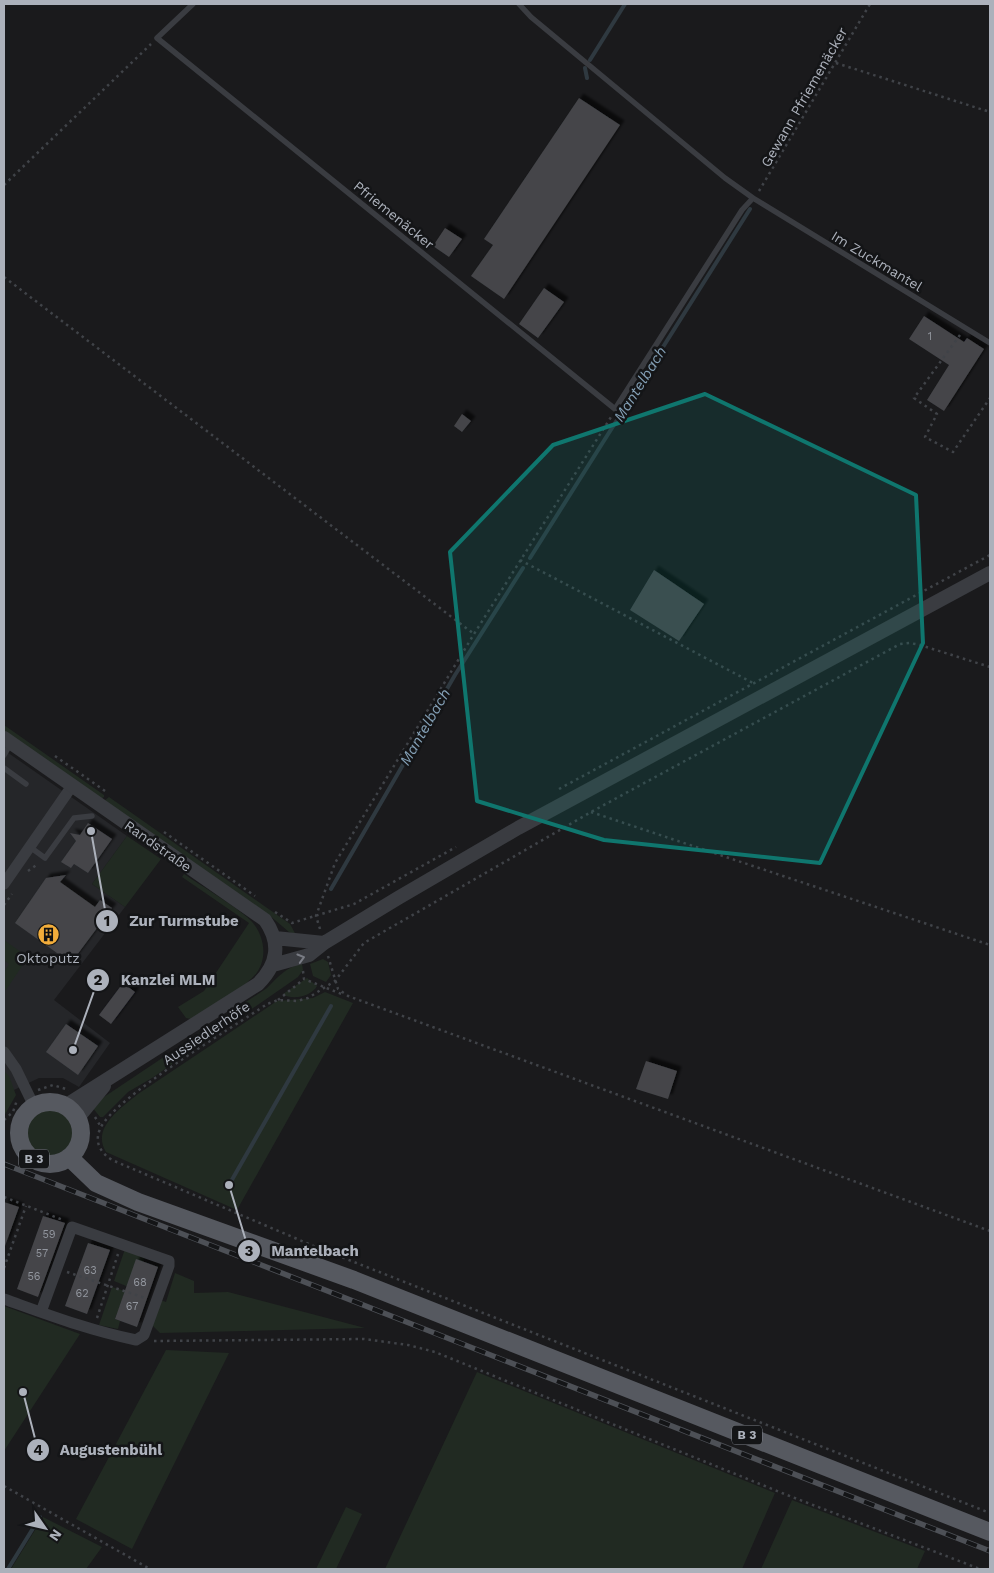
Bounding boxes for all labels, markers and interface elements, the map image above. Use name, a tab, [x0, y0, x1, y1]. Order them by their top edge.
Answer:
street label: Gewann Pfriemenäcker	[757, 24, 851, 170]
street label: Pfriemenäcker	[351, 178, 438, 253]
street label: Im Zuckmantel	[829, 228, 926, 295]
house number: 1	[928, 330, 932, 343]
water label: Mantelbach	[610, 343, 670, 425]
water label: Mantelbach	[396, 686, 454, 768]
street label: Randstraße	[121, 817, 195, 875]
callout: Zur Turmstube	[94, 906, 250, 936]
text: 1	[104, 912, 110, 930]
text: Zur Turmstube	[129, 912, 239, 930]
building icon: Oktoputz	[36, 923, 60, 947]
place label: Oktoputz	[16, 950, 80, 966]
one-way arrow	[296, 953, 304, 963]
callout: Kanzlei MLM	[85, 965, 225, 995]
text: 2	[94, 971, 103, 989]
text: Kanzlei MLM	[121, 971, 215, 989]
street label: Aussiedlerhöfe	[159, 998, 253, 1068]
road number: B 3	[19, 1150, 49, 1168]
house number: 59	[42, 1228, 56, 1241]
callout: Mantelbach	[236, 1236, 369, 1266]
text: 3	[245, 1242, 254, 1260]
text: Mantelbach	[271, 1242, 359, 1260]
house number: 57	[36, 1247, 48, 1260]
house number: 63	[83, 1264, 97, 1277]
house number: 56	[27, 1270, 41, 1283]
house number: 68	[133, 1276, 147, 1289]
house number: 62	[75, 1287, 89, 1300]
house number: 67	[126, 1300, 138, 1313]
road number: B 3	[732, 1426, 762, 1444]
callout: Augustenbühl	[25, 1435, 173, 1465]
text: 4	[33, 1441, 43, 1459]
text: Augustenbühl	[60, 1441, 162, 1459]
north arrow	[20, 1503, 70, 1553]
text: N	[46, 1526, 65, 1544]

